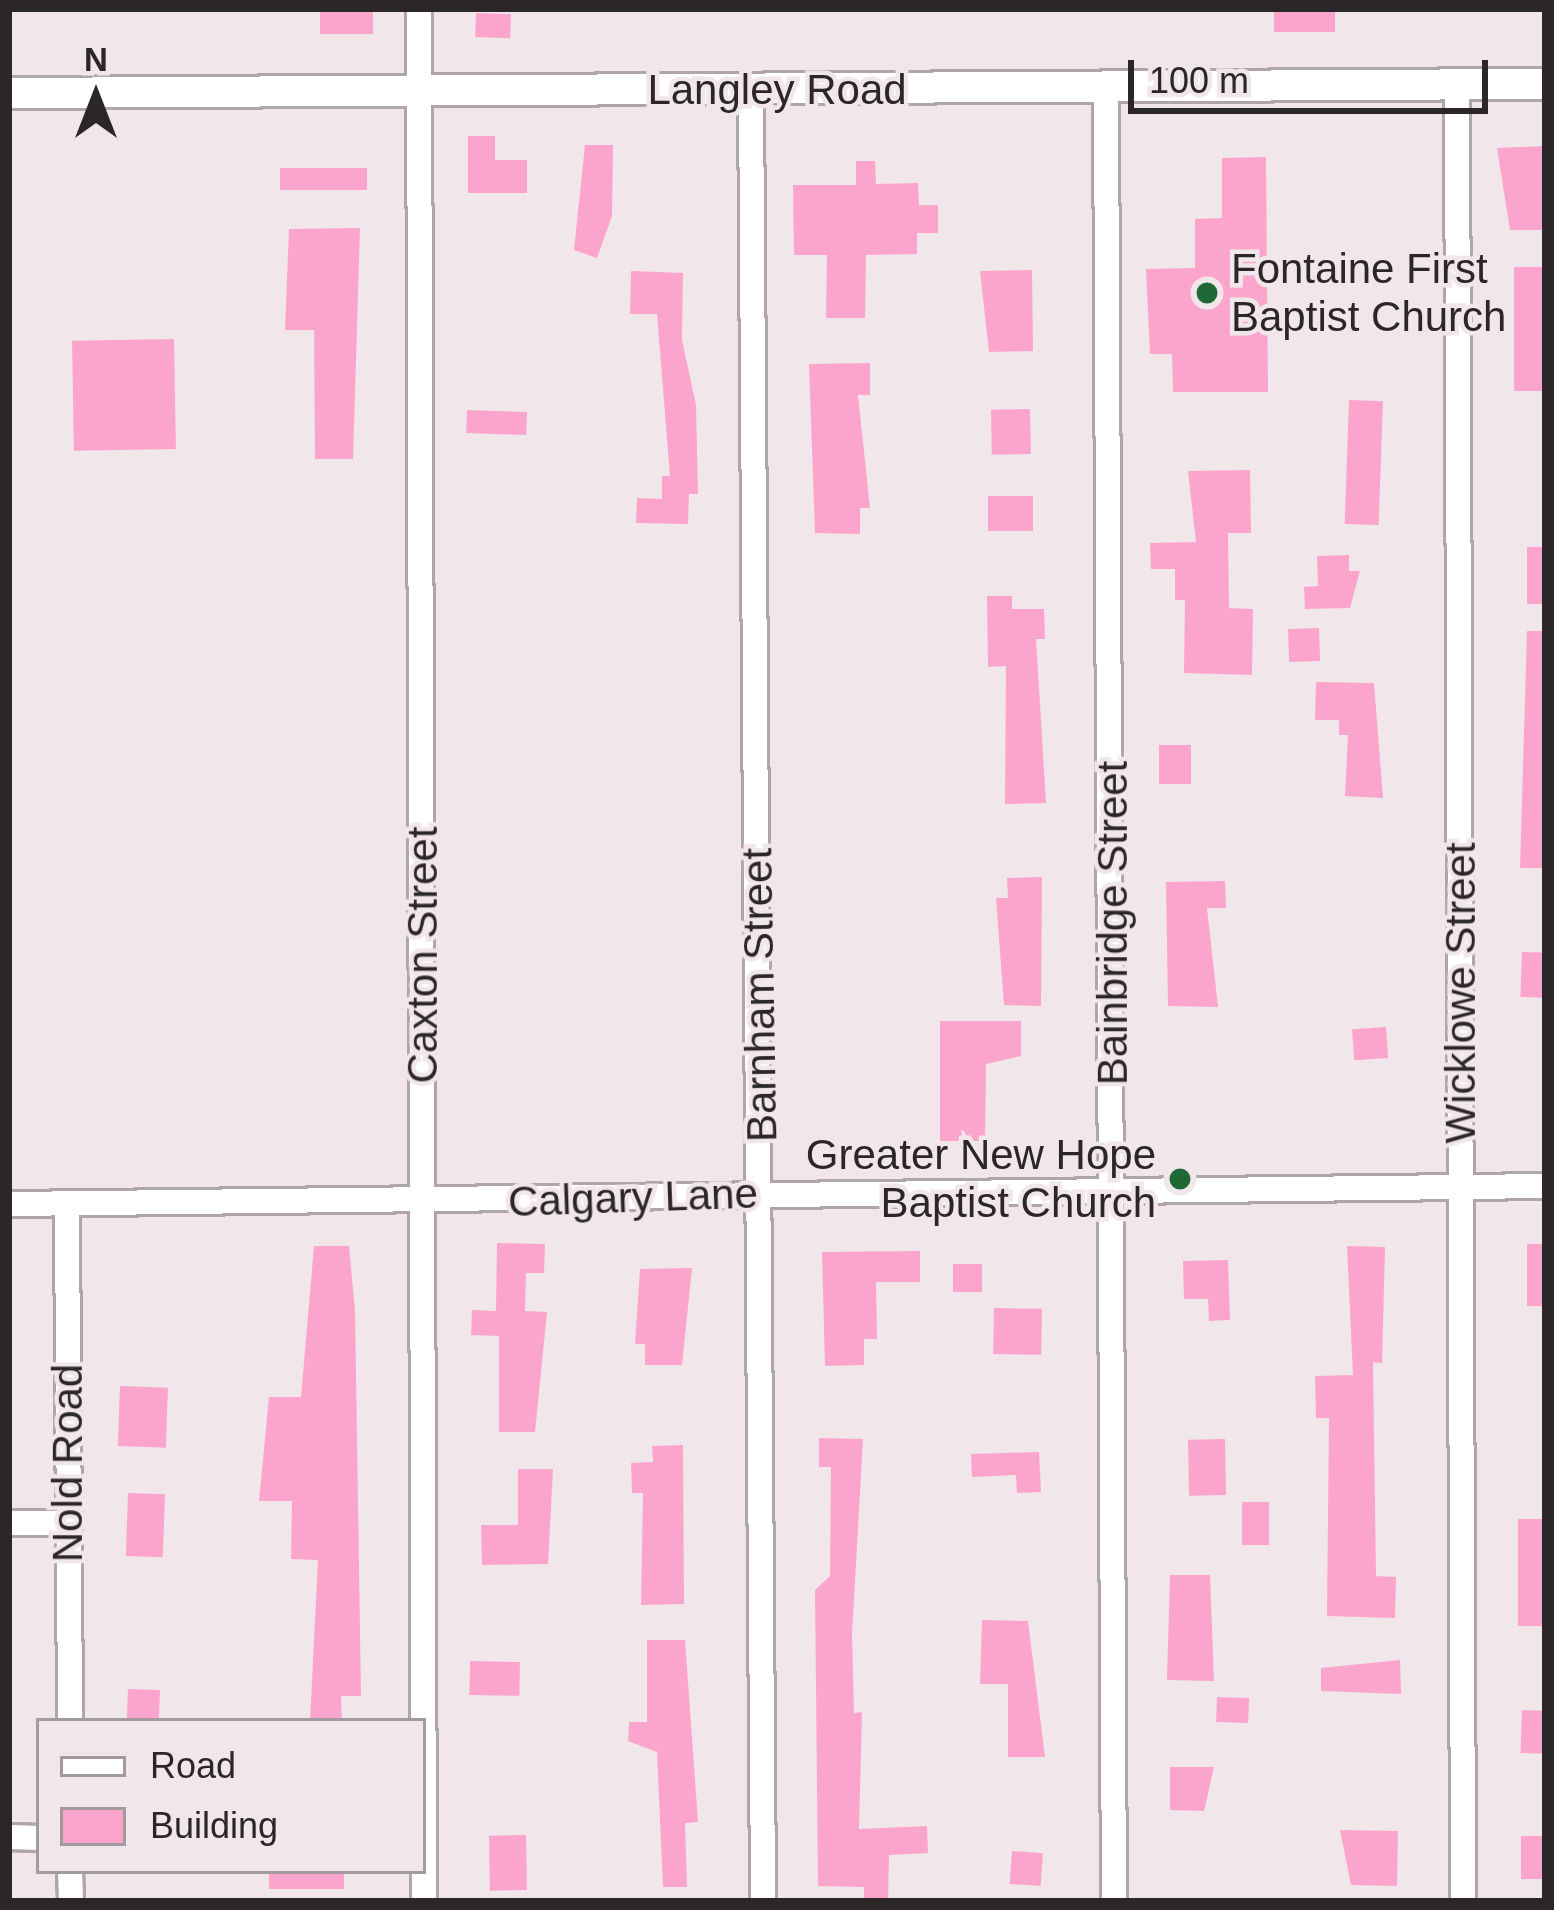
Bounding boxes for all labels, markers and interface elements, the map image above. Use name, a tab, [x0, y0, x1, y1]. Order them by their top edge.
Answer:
north arrow	[36, 36, 156, 156]
scale bar	[1134, 36, 1494, 110]
text: N	[84, 41, 108, 78]
text: 100 m	[1149, 60, 1249, 101]
street label: Langley Road	[647, 65, 907, 115]
place label: Fontaine First Baptist Church	[1231, 244, 1506, 342]
marker: Fontaine First Baptist Church	[1194, 280, 1220, 306]
street label: Bainbridge Street	[1088, 761, 1138, 1085]
street label: Caxton Street	[398, 827, 448, 1083]
street label: Wicklowe Street	[1436, 842, 1486, 1144]
street label: Barnham Street	[732, 848, 788, 1142]
place label: Greater New Hope Baptist Church	[806, 1130, 1156, 1228]
marker: Greater New Hope Baptist Church	[1167, 1166, 1193, 1192]
street label: Calgary Lane	[507, 1168, 759, 1228]
street label: Nold Road	[43, 1364, 93, 1562]
legend	[36, 1718, 426, 1874]
text: Road	[150, 1745, 236, 1786]
text: Building	[150, 1805, 278, 1846]

